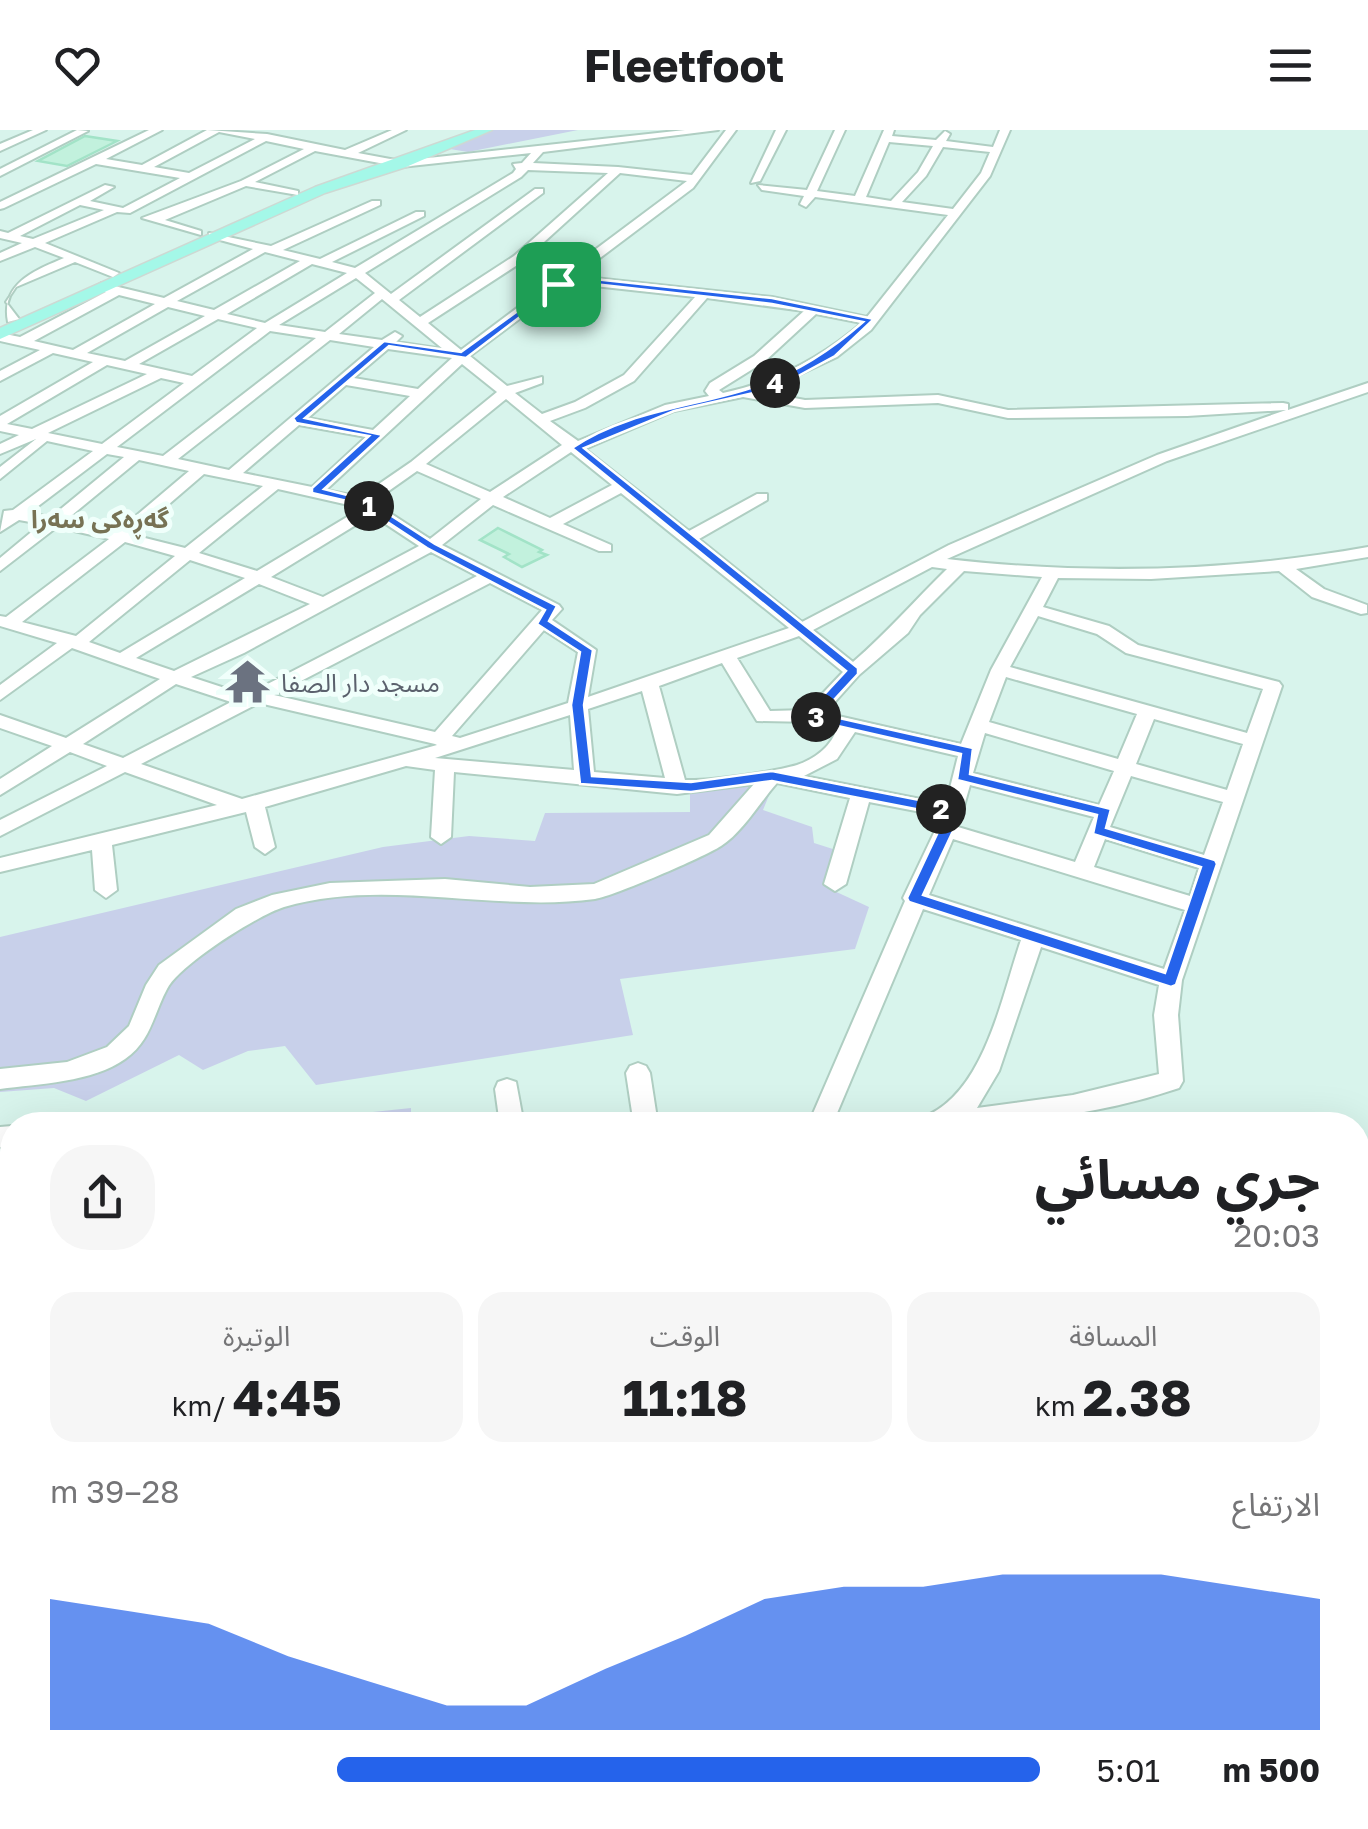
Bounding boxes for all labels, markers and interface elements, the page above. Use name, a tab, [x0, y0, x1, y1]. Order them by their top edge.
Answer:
icon: heart	[50, 38, 105, 93]
text: Fleetfoot	[584, 38, 784, 92]
icon: menu	[1263, 38, 1318, 93]
pin	[516, 242, 601, 327]
icon: arrive	[531, 257, 586, 312]
pin: 4	[750, 358, 800, 408]
text: 4	[766, 366, 784, 399]
pin: 1	[344, 481, 394, 531]
text: 1	[362, 489, 376, 522]
district label: گەڕەکی سەرا	[31, 503, 170, 540]
temple icon: مسجد دار الصفا	[224, 658, 272, 706]
place label: مسجد دار الصفا	[281, 667, 440, 698]
pin: 3	[791, 692, 841, 742]
text: 3	[807, 700, 825, 733]
pin: 2	[916, 784, 966, 834]
text: 2	[932, 792, 950, 825]
button: share	[50, 1145, 155, 1250]
text: جري مسائي	[1035, 1145, 1320, 1211]
text: 20:03	[1233, 1216, 1320, 1254]
text: الوتيرة	[223, 1319, 290, 1352]
text: الوقت	[650, 1319, 720, 1352]
text: المسافة	[1069, 1319, 1157, 1352]
text: 4:45	[233, 1367, 342, 1427]
text: 11:18	[622, 1367, 748, 1427]
text: 2.38	[1083, 1367, 1192, 1427]
text: /km	[172, 1389, 233, 1422]
text: km	[1035, 1389, 1083, 1422]
text: 28–39 m	[50, 1472, 180, 1510]
text: الارتفاع	[1232, 1485, 1320, 1523]
text: 5:01	[1096, 1751, 1160, 1789]
text: 500 m	[1223, 1751, 1320, 1789]

